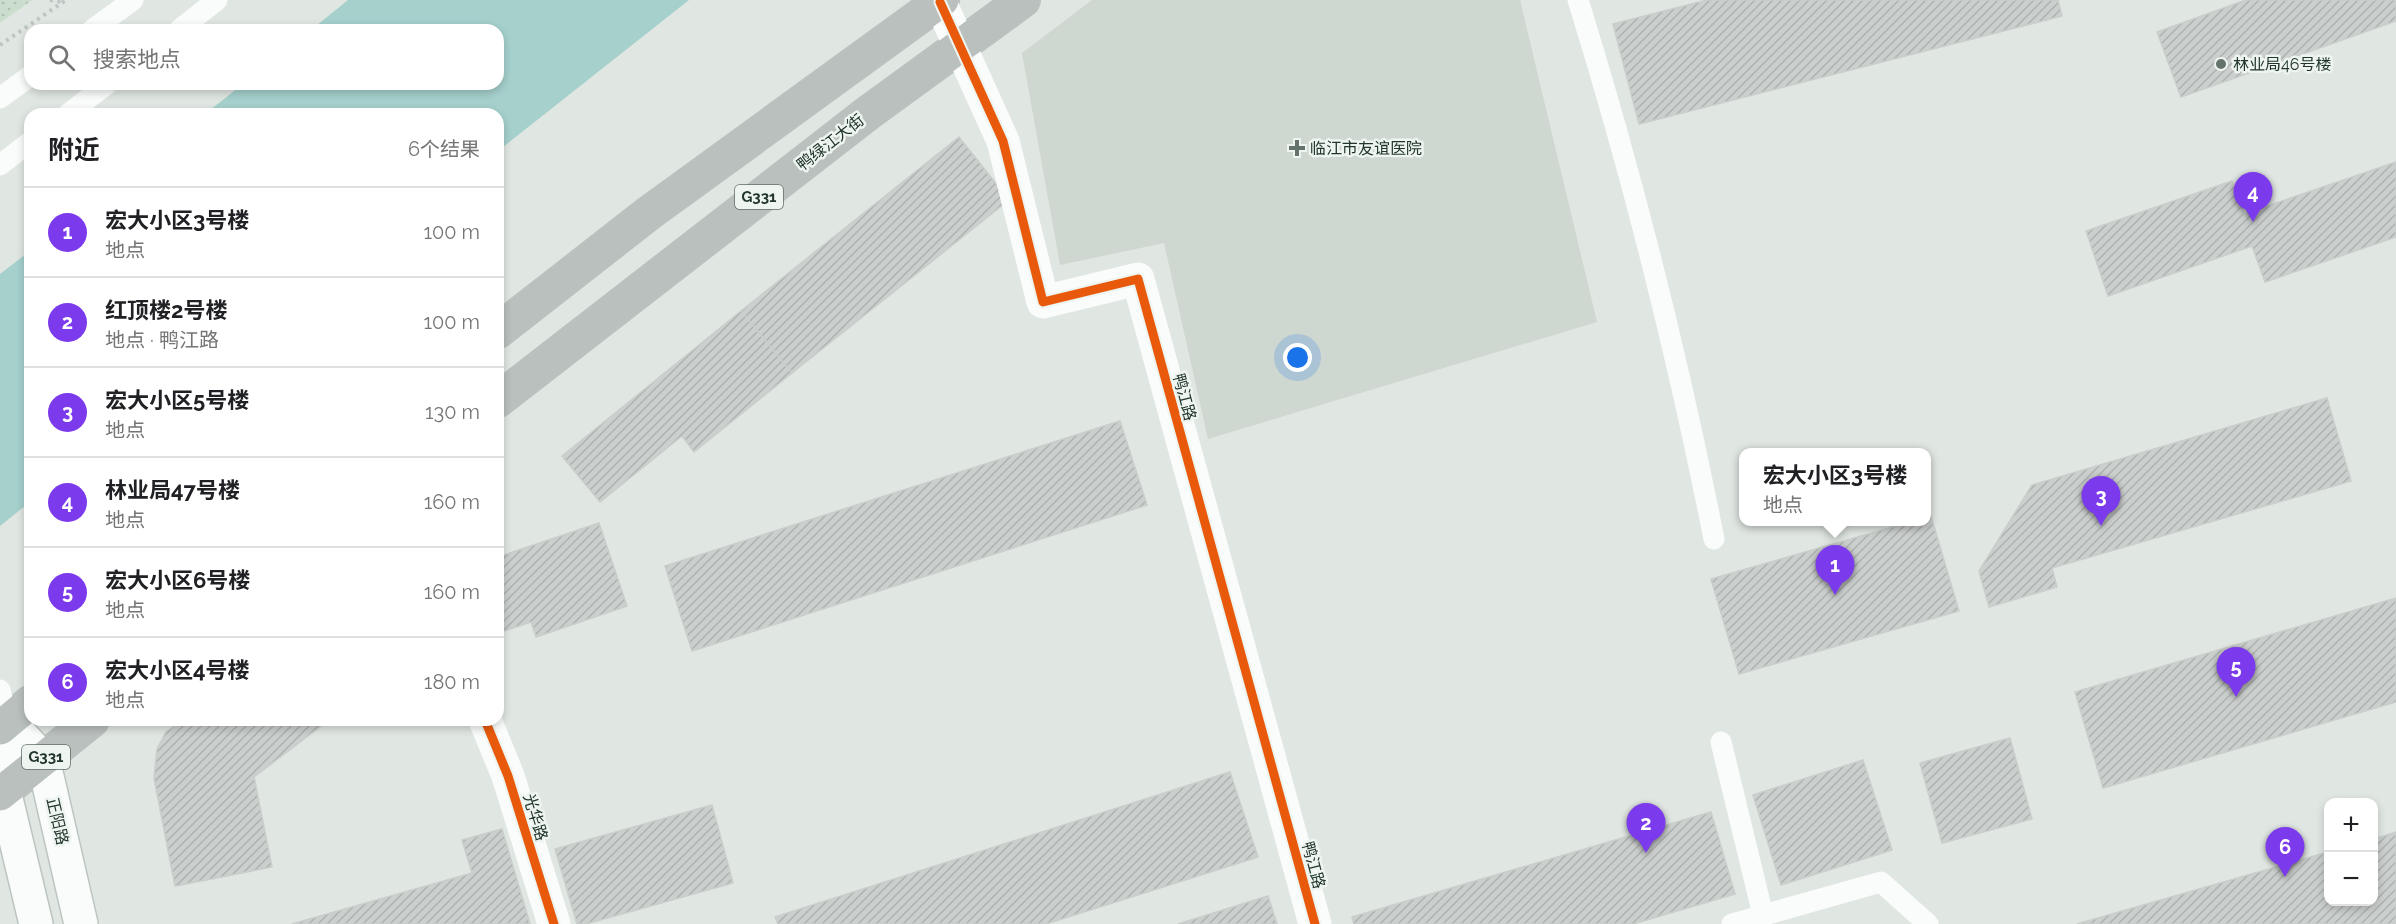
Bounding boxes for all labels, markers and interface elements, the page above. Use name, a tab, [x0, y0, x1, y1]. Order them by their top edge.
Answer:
search box	[24, 24, 504, 90]
icon: search	[45, 41, 78, 74]
text: 搜索地点	[93, 46, 181, 72]
place label: 林业局46号楼	[2233, 55, 2331, 74]
marker: 林业局46号楼	[2214, 57, 2228, 71]
street label: 鸭绿江大街	[793, 110, 868, 175]
text: 附近	[48, 135, 100, 165]
text: 6个结果	[408, 137, 480, 161]
marker: 临江市友谊医院	[1288, 139, 1306, 157]
place label: 临江市友谊医院	[1310, 139, 1422, 158]
pin: 4	[2234, 172, 2272, 222]
road number: G331	[735, 185, 783, 209]
text: 宏大小区3号楼	[105, 207, 249, 233]
text: 1	[63, 220, 72, 244]
text: 100 m	[423, 220, 480, 244]
text: 地点	[105, 238, 145, 262]
text: 红顶楼2号楼	[105, 297, 227, 323]
text: 2	[62, 310, 73, 334]
text: 100 m	[423, 310, 480, 334]
text: 地点 · 鸭江路	[105, 328, 219, 352]
your location	[1283, 343, 1312, 372]
street label: 鸭江路	[1169, 371, 1200, 423]
text: 宏大小区5号楼	[105, 387, 249, 413]
text: 3	[62, 400, 73, 424]
text: 130 m	[425, 400, 480, 424]
text: 地点	[105, 418, 145, 442]
popup	[1739, 448, 1931, 526]
text: 宏大小区3号楼	[1763, 462, 1907, 488]
pin: 3	[2082, 476, 2120, 526]
text: 林业局47号楼	[105, 477, 240, 503]
text: 4	[62, 490, 73, 514]
text: 160 m	[424, 490, 480, 514]
text: 地点	[1763, 493, 1803, 517]
text: 地点	[105, 508, 145, 532]
pin: 1	[1816, 546, 1854, 595]
text: 宏大小区6号楼	[105, 567, 250, 593]
text: 5	[62, 580, 73, 604]
text: 160 m	[424, 580, 480, 604]
text: 地点	[105, 598, 145, 622]
pin: 5	[2216, 648, 2256, 697]
text: 宏大小区4号楼	[105, 657, 250, 683]
text: 6	[61, 670, 74, 694]
text: 180 m	[424, 670, 480, 694]
text: 地点	[105, 688, 145, 712]
road number: G331	[22, 745, 70, 769]
street label: 光华路	[519, 791, 552, 843]
street label: 正阳路	[43, 796, 72, 847]
map controls	[2324, 798, 2378, 906]
button: +	[2324, 798, 2378, 852]
pin: 2	[1626, 804, 1666, 853]
pin: 6	[2266, 828, 2304, 877]
street label: 鸭江路	[1298, 839, 1329, 891]
button: −	[2324, 852, 2378, 906]

